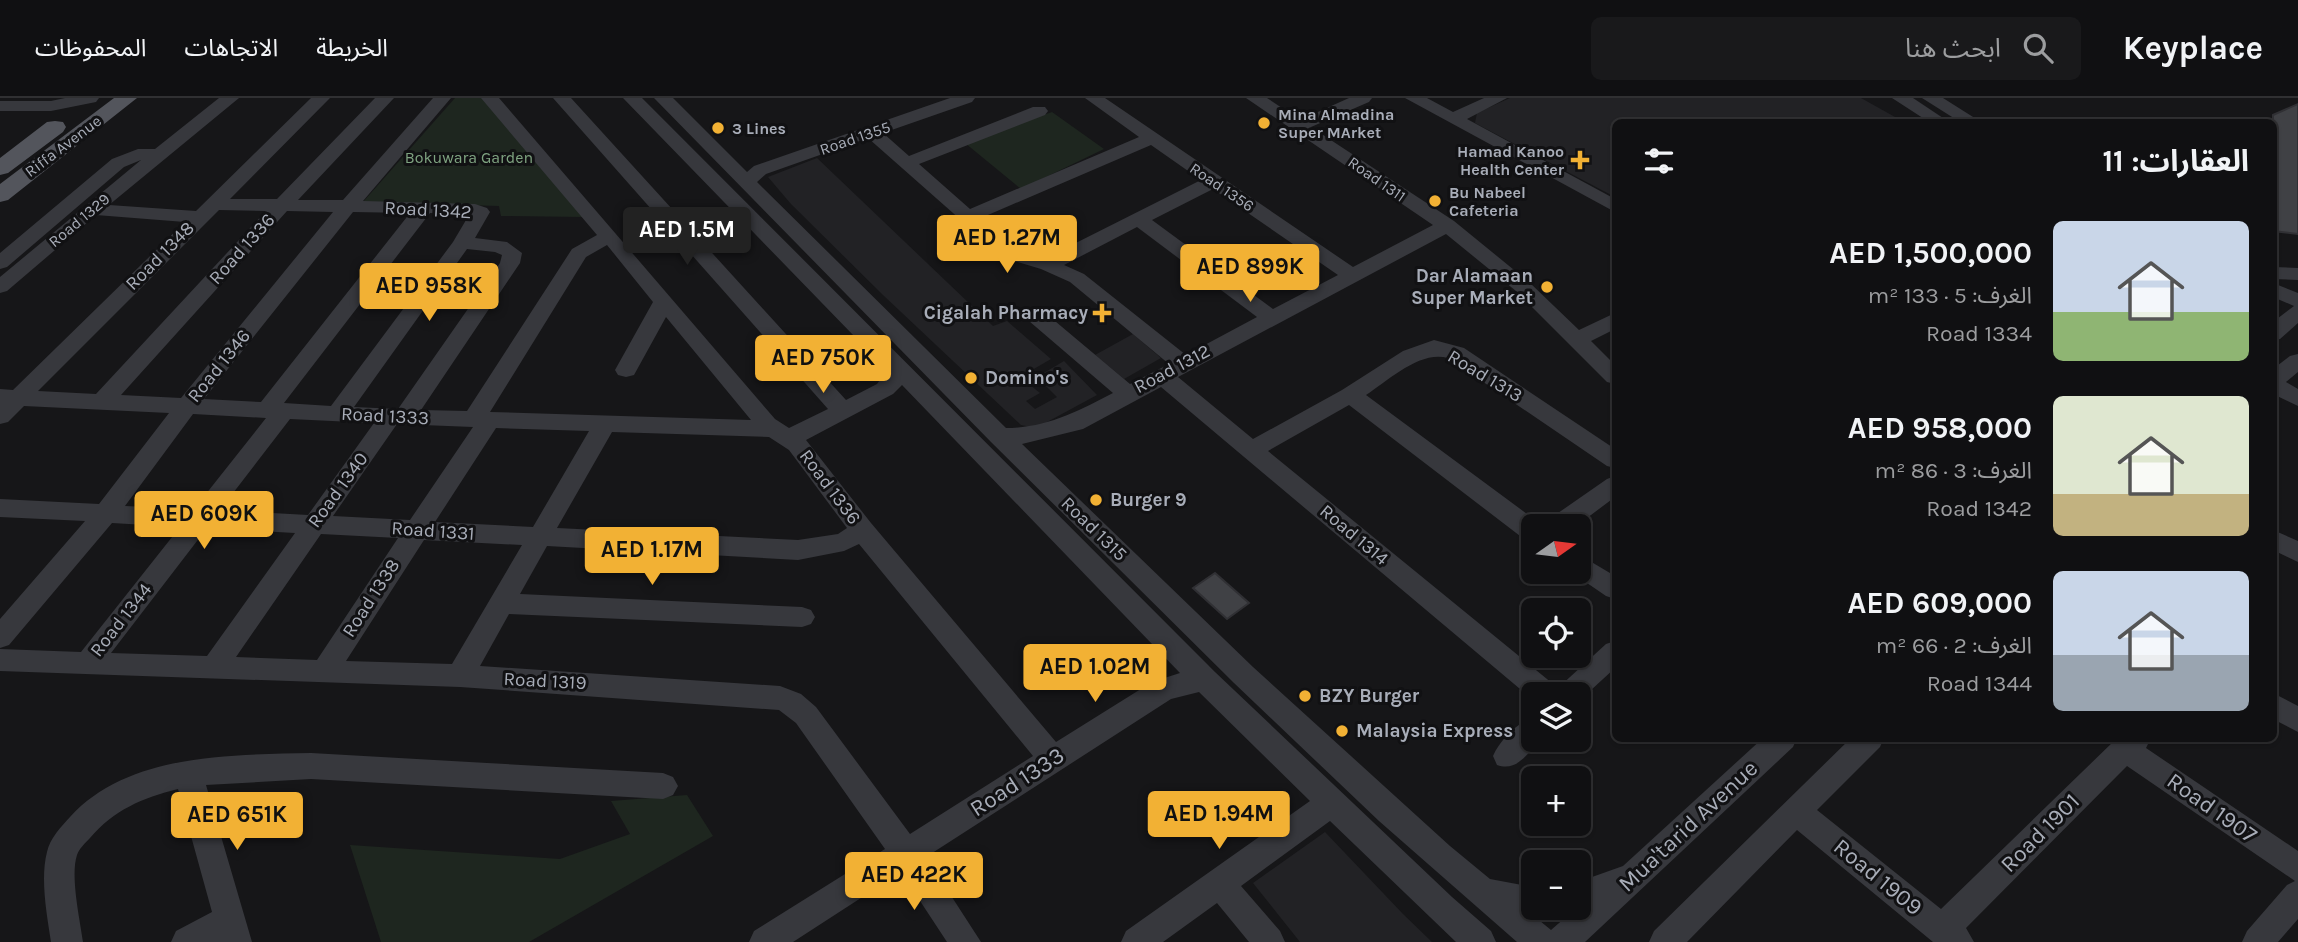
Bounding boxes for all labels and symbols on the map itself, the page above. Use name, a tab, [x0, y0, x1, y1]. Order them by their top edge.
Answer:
place label: Mina Almadina Super MArket	[1278, 105, 1394, 142]
street label: Riffa Avenue	[21, 111, 105, 181]
marker: Mina Almadina Super MArket	[1256, 115, 1272, 131]
street label: Road 1355	[817, 117, 893, 159]
place label: 3 Lines	[732, 119, 786, 138]
marker: 3 Lines	[710, 120, 726, 136]
place label: Hamad Kanoo Health Center	[1457, 142, 1565, 179]
park label: Bokuwara Garden	[405, 148, 533, 167]
marker: Hamad Kanoo Health Center	[1570, 150, 1590, 170]
street label: Road 1311	[1345, 152, 1409, 206]
street label: Road 1356	[1186, 159, 1258, 215]
place label: Bu Nabeel Cafeteria	[1449, 183, 1526, 220]
street label: Road 1329	[45, 189, 113, 251]
marker: Bu Nabeel Cafeteria	[1427, 193, 1443, 209]
street label: Road 1342	[384, 197, 472, 223]
pin: AED 1.5M	[615, 208, 759, 267]
street label: Road 1336	[204, 209, 280, 289]
pin: AED 1.27M	[927, 216, 1087, 275]
street label: Road 1348	[121, 217, 199, 295]
pin: AED 899K	[1178, 244, 1322, 304]
pin: AED 958K	[357, 264, 501, 323]
place label: Dar Alamaan Super Market	[1411, 265, 1533, 309]
marker: Dar Alamaan Super Market	[1539, 279, 1555, 295]
place label: Cigalah Pharmacy	[924, 302, 1088, 324]
marker: Cigalah Pharmacy	[1094, 305, 1110, 321]
street label: Road 1346	[183, 325, 255, 407]
pin: AED 750K	[751, 336, 895, 395]
street label: Road 1312	[1130, 340, 1214, 398]
street label: Road 1313	[1444, 345, 1526, 407]
place label: Domino's	[985, 367, 1069, 389]
marker: Domino's	[963, 370, 979, 386]
street label: Road 1333	[340, 403, 430, 429]
street label: Road 1336	[795, 445, 865, 529]
street label: Road 1340	[303, 448, 373, 532]
place label: Burger 9	[1110, 489, 1187, 511]
pin: AED 609K	[132, 491, 276, 551]
street label: Road 1315	[1057, 492, 1131, 566]
marker: Burger 9	[1088, 492, 1104, 508]
street label: Road 1314	[1315, 500, 1393, 570]
north arrow	[1521, 514, 1591, 584]
street label: Road 1331	[391, 517, 475, 545]
pin: AED 1.17M	[572, 528, 732, 587]
street label: Road 1338	[338, 555, 404, 641]
street label: Road 1344	[86, 579, 157, 661]
pin: AED 1.02M	[1015, 644, 1175, 704]
street label: Road 1319	[503, 668, 587, 694]
place label: BZY Burger	[1319, 685, 1420, 707]
marker: BZY Burger	[1297, 688, 1313, 704]
place label: Malaysia Express	[1356, 720, 1513, 742]
marker: Malaysia Express	[1334, 723, 1350, 739]
street label: Road 1333	[965, 742, 1069, 822]
street label: Mua'tarid Avenue	[1613, 755, 1763, 897]
street label: Road 1907	[2162, 767, 2262, 849]
street label: Road 1901	[1995, 788, 2085, 878]
pin: AED 651K	[165, 792, 309, 852]
pin: AED 1.94M	[1139, 792, 1299, 851]
street label: Road 1909	[1828, 833, 1928, 921]
pin: AED 422K	[842, 852, 986, 912]

